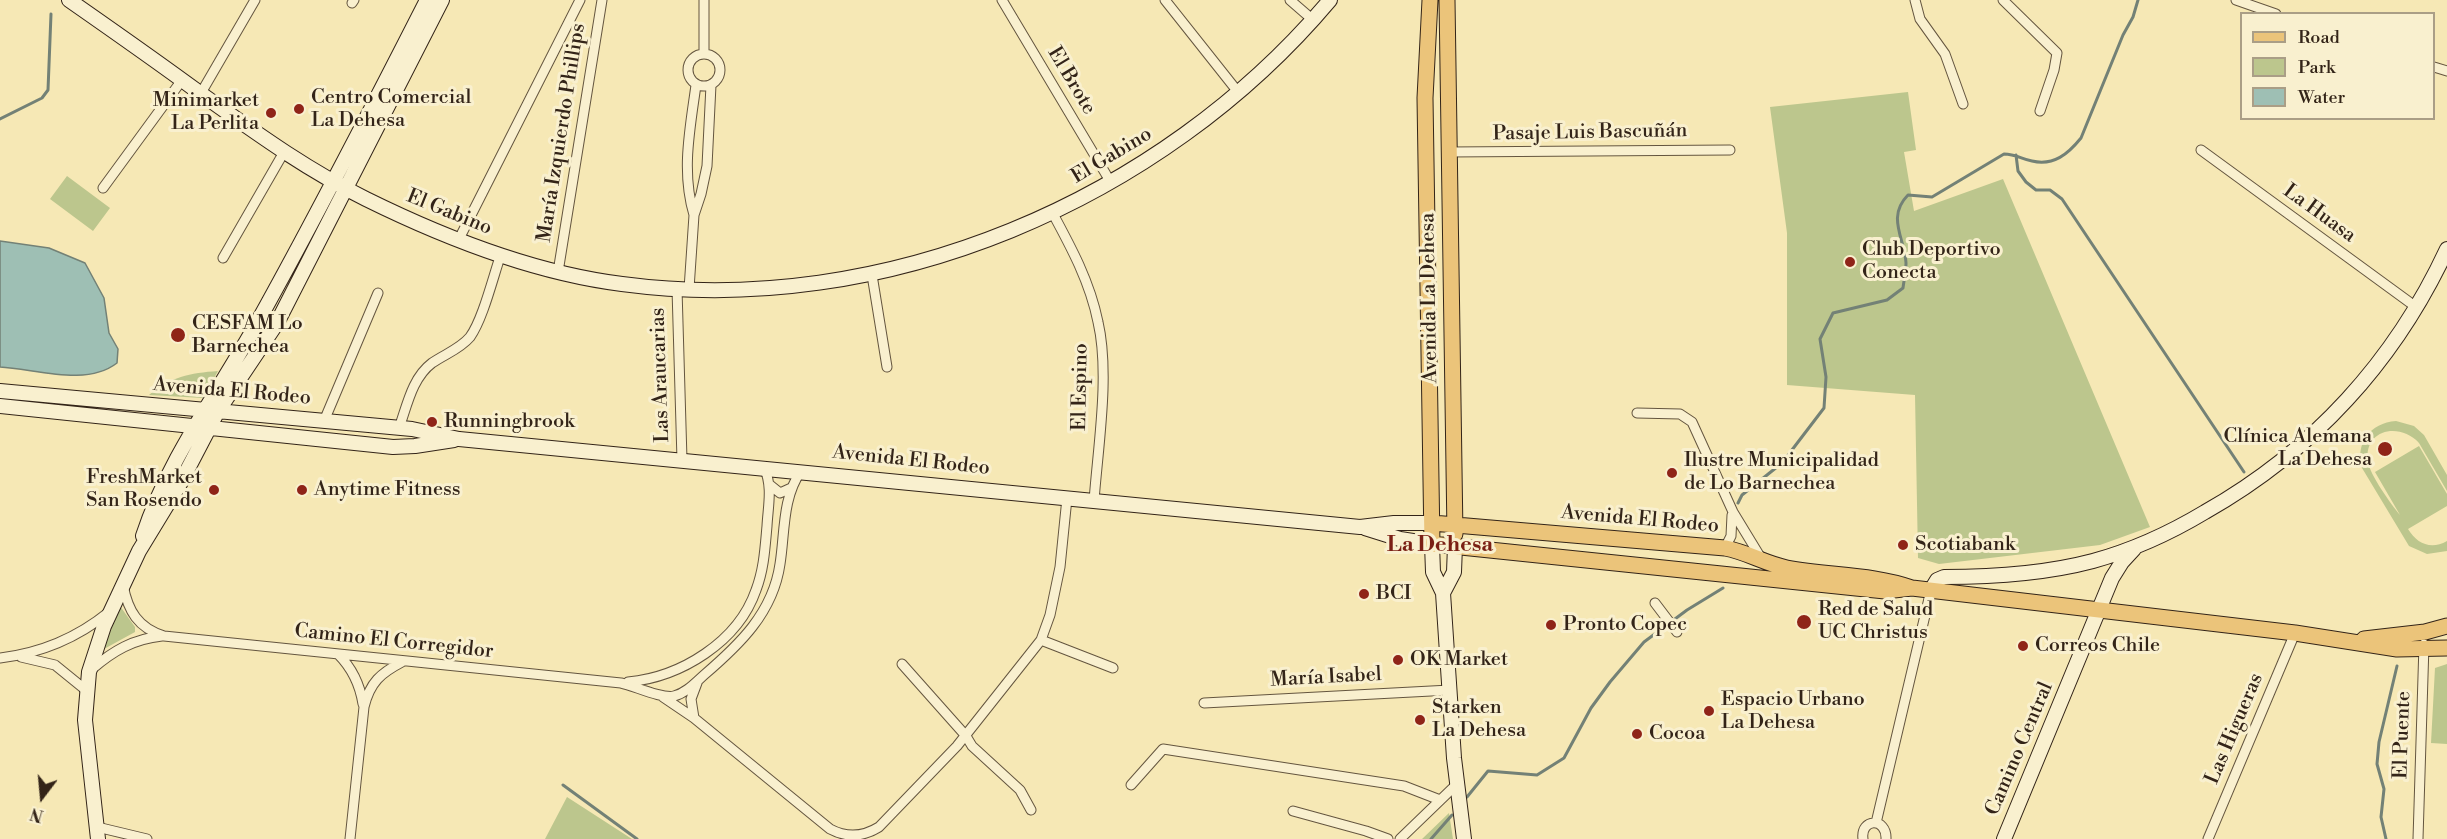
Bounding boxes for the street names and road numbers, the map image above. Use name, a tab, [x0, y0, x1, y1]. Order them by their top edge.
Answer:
street label: María Izquierdo Phillips	[533, 22, 591, 244]
street label: El Brote	[1042, 43, 1100, 119]
street label: Pasaje Luis Bascuñán	[1492, 119, 1688, 147]
street label: El Gabino	[1067, 123, 1157, 189]
street label: La Huasa	[2278, 180, 2360, 248]
street label: El Gabino	[403, 185, 495, 241]
street label: Avenida La Dehesa	[1417, 212, 1443, 384]
street label: Las Araucarias	[647, 307, 675, 443]
street label: El Espino	[1068, 343, 1094, 431]
street label: Avenida El Rodeo	[152, 373, 312, 411]
street label: Avenida El Rodeo	[831, 441, 991, 481]
street label: Avenida El Rodeo	[1560, 501, 1720, 539]
street label: Camino El Corregidor	[293, 620, 495, 664]
street label: María Isabel	[1270, 663, 1382, 693]
street label: Las Higueras	[2201, 670, 2269, 788]
street label: Camino Central	[1981, 679, 2059, 819]
street label: El Puente	[2389, 691, 2417, 779]

